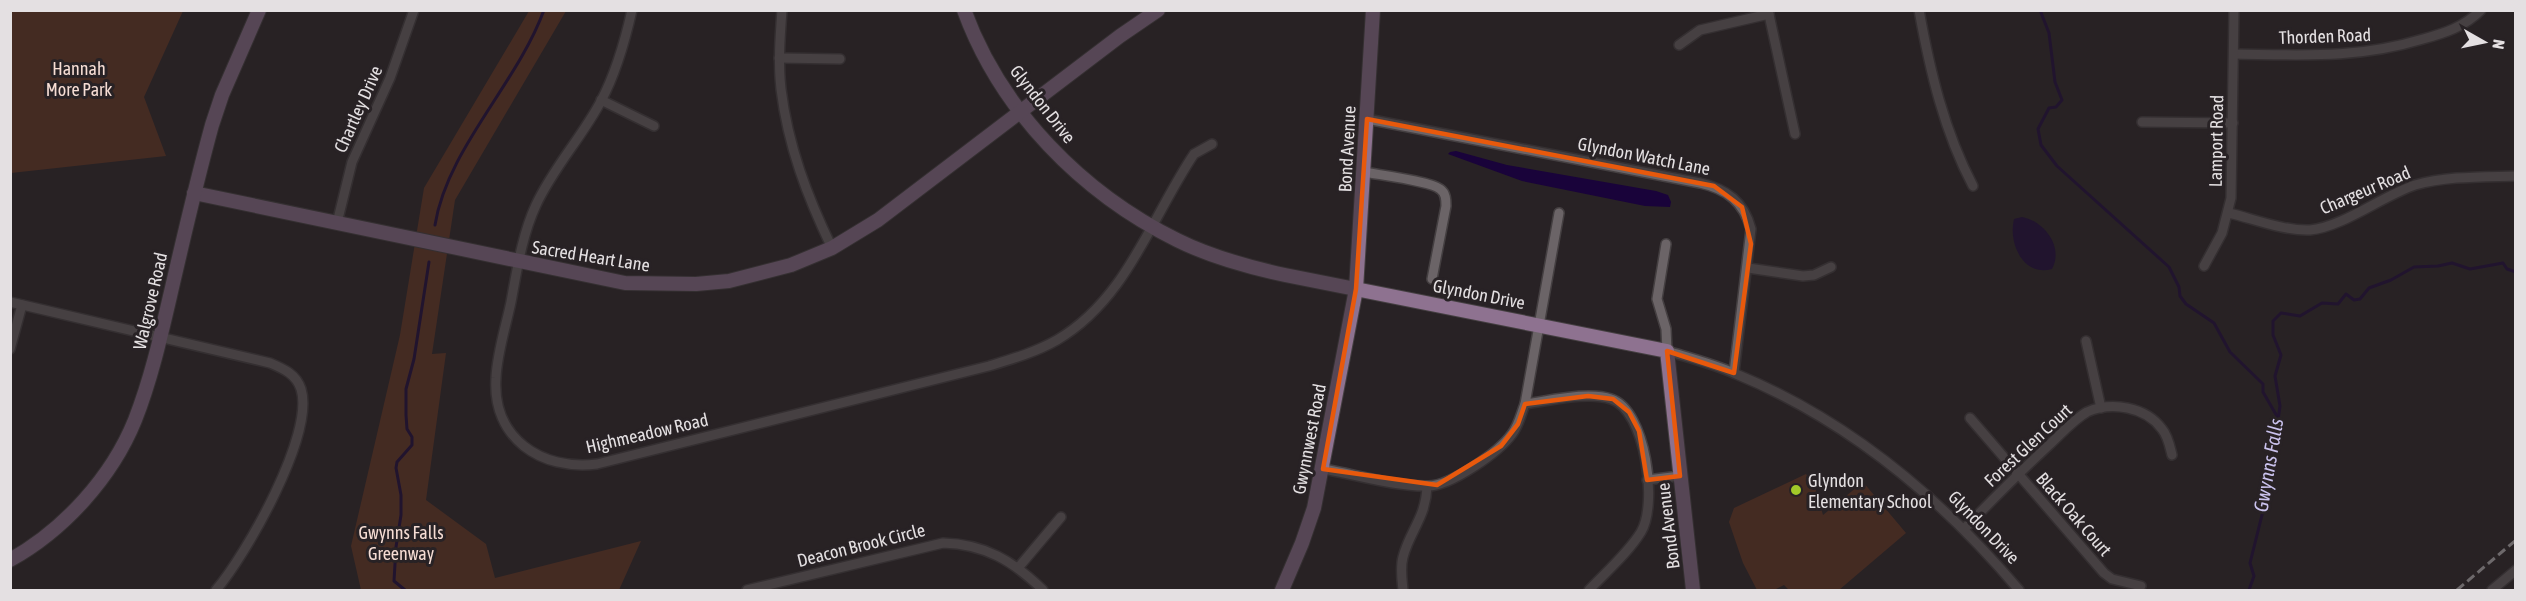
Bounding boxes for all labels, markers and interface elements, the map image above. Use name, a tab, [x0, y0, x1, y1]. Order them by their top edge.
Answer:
north arrow	[2454, 12, 2514, 72]
street label: Thorden Road	[2279, 24, 2371, 48]
text: N	[2489, 38, 2508, 50]
park label: Hannah More Park	[46, 58, 112, 100]
street label: Glyndon Drive	[1006, 61, 1080, 147]
street label: Chartley Drive	[330, 62, 386, 156]
street label: Lamport Road	[2205, 95, 2227, 187]
street label: Bond Avenue	[1334, 105, 1360, 193]
street label: Glyndon Watch Lane	[1576, 133, 1712, 179]
street label: Chargeur Road	[2317, 162, 2413, 218]
street label: Sacred Heart Lane	[531, 236, 651, 276]
street label: Walgrove Road	[129, 250, 171, 352]
street label: Glyndon Drive	[1431, 275, 1527, 313]
street label: Gwynnwest Road	[1288, 382, 1330, 496]
street label: Forest Glen Court	[1980, 399, 2076, 491]
street label: Highmeadow Road	[584, 409, 710, 457]
water label: Gwynns Falls	[2248, 416, 2288, 514]
street label: Black Oak Court	[2032, 468, 2116, 560]
place label: Glyndon Elementary School	[1808, 470, 1932, 512]
street label: Bond Avenue	[1652, 482, 1684, 570]
marker: Glyndon Elementary School	[1789, 483, 1803, 497]
street label: Glyndon Drive	[1944, 486, 2024, 568]
street label: Deacon Brook Circle	[795, 519, 927, 571]
park label: Gwynns Falls Greenway	[358, 522, 444, 564]

